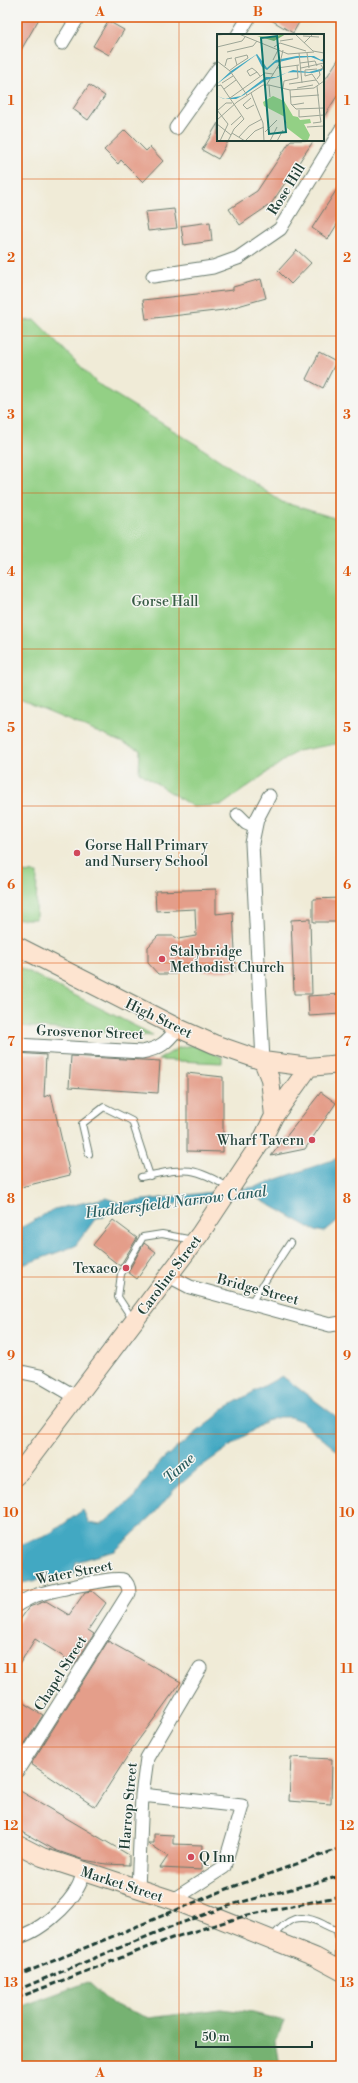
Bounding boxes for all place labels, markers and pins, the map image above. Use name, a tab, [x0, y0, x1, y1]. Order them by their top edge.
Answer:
place label: Gorse Hall Primary and Nursery School	[85, 837, 208, 871]
marker: Gorse Hall Primary and Nursery School	[72, 848, 82, 858]
place label: Stalybridge Methodist Church	[170, 943, 285, 977]
marker: Stalybridge Methodist Church	[157, 954, 167, 964]
place label: Wharf Tavern	[216, 1132, 305, 1150]
marker: Wharf Tavern	[307, 1135, 317, 1145]
place label: Texaco	[73, 1260, 118, 1278]
marker: Texaco	[121, 1263, 131, 1273]
place label: Q Inn	[199, 1849, 235, 1867]
marker: Q Inn	[186, 1852, 196, 1862]

